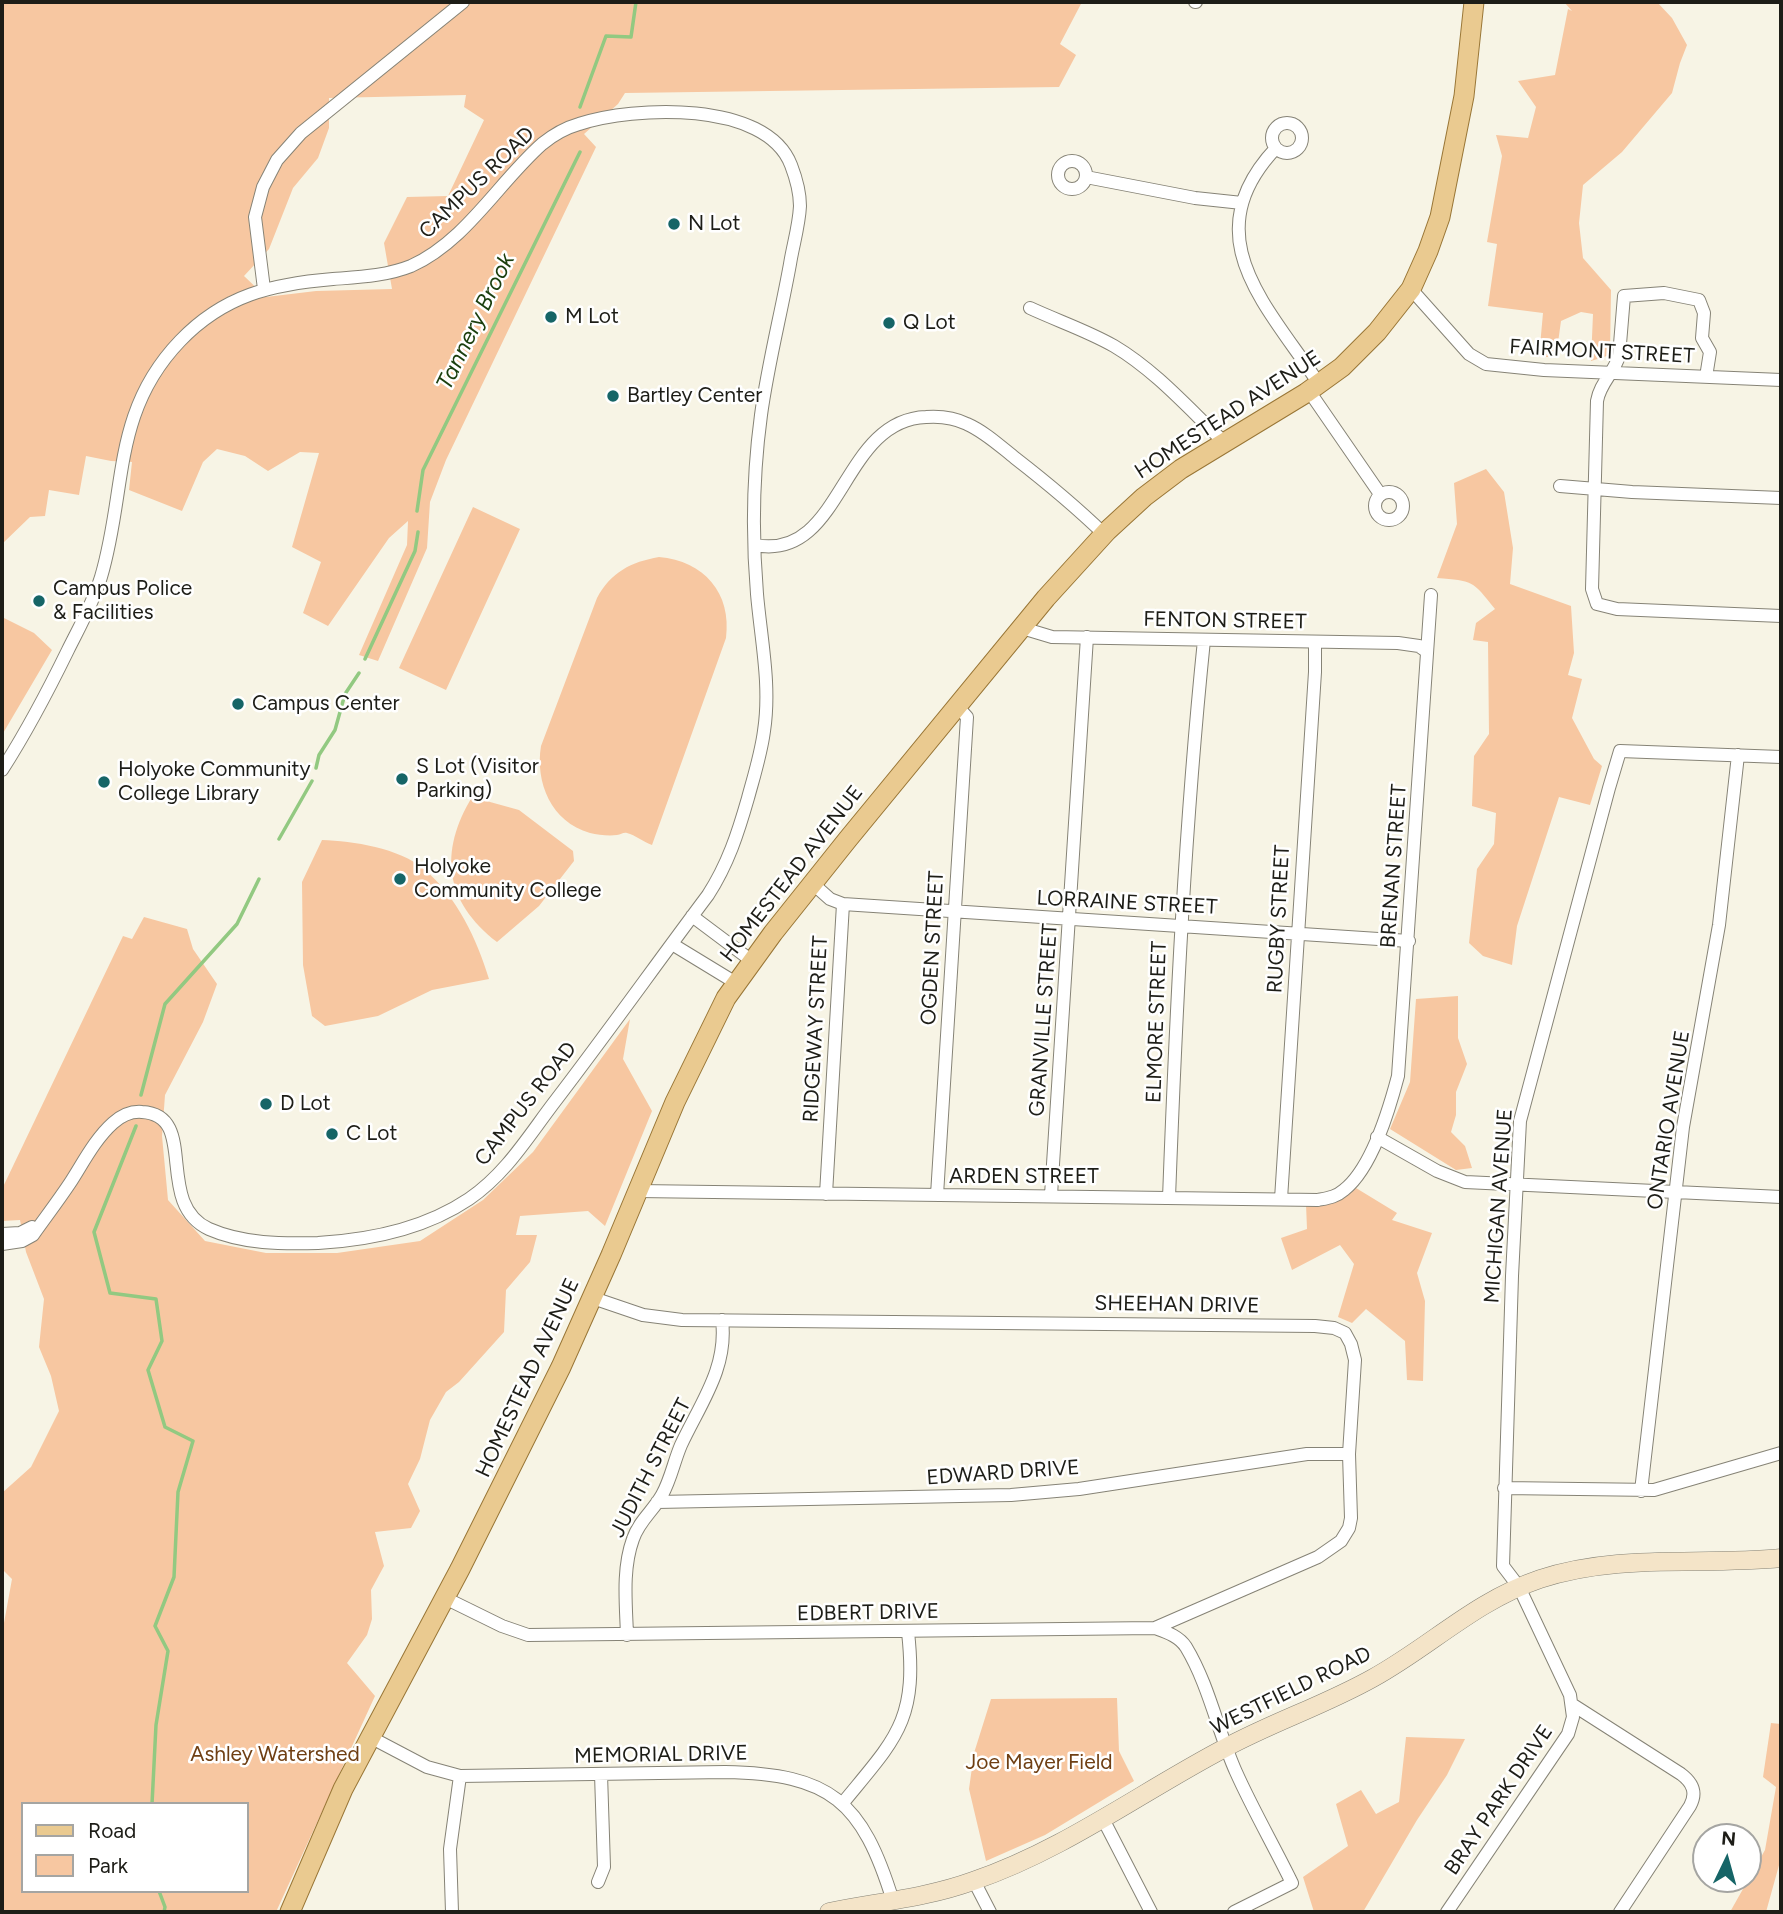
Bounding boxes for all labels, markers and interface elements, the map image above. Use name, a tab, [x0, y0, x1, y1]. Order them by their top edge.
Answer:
street label: CAMPUS ROAD	[414, 122, 540, 244]
place label: N Lot	[688, 211, 740, 237]
marker: N Lot	[666, 216, 682, 232]
water label: Tannery Brook	[431, 249, 521, 395]
place label: M Lot	[565, 304, 619, 330]
marker: M Lot	[543, 309, 559, 325]
place label: Q Lot	[903, 310, 956, 336]
marker: Q Lot	[881, 315, 897, 331]
street label: FAIRMONT STREET	[1509, 335, 1695, 369]
street label: HOMESTEAD AVENUE	[1130, 345, 1326, 485]
place label: Bartley Center	[627, 383, 762, 409]
marker: Bartley Center	[605, 388, 621, 404]
place label: Campus Police & Facilities	[53, 576, 192, 626]
marker: Campus Police & Facilities	[31, 593, 47, 609]
street label: FENTON STREET	[1143, 607, 1307, 635]
place label: Campus Center	[252, 691, 400, 717]
marker: Campus Center	[230, 696, 246, 712]
place label: S Lot (Visitor Parking)	[416, 754, 539, 804]
place label: Holyoke Community College Library	[118, 757, 311, 807]
marker: S Lot (Visitor Parking)	[394, 771, 410, 787]
marker: Holyoke Community College Library	[96, 774, 112, 790]
street label: HOMESTEAD AVENUE	[715, 781, 869, 967]
street label: BRENAN STREET	[1376, 783, 1412, 949]
street label: RUGBY STREET	[1263, 844, 1295, 994]
place label: Holyoke Community College	[414, 854, 601, 904]
street label: OGDEN STREET	[916, 870, 950, 1026]
marker: Holyoke Community College	[392, 871, 408, 887]
street label: LORRAINE STREET	[1036, 886, 1218, 920]
street label: GRANVILLE STREET	[1025, 923, 1063, 1117]
street label: RIDGEWAY STREET	[799, 935, 833, 1123]
street label: ELMORE STREET	[1142, 940, 1172, 1104]
street label: ONTARIO AVENUE	[1642, 1029, 1696, 1211]
street label: CAMPUS ROAD	[470, 1037, 582, 1171]
place label: D Lot	[280, 1091, 331, 1117]
marker: D Lot	[258, 1096, 274, 1112]
street label: MICHIGAN AVENUE	[1480, 1108, 1518, 1304]
place label: C Lot	[346, 1121, 397, 1147]
marker: C Lot	[324, 1126, 340, 1142]
street label: ARDEN STREET	[949, 1164, 1099, 1190]
street label: HOMESTEAD AVENUE	[471, 1274, 585, 1482]
street label: SHEEHAN DRIVE	[1094, 1291, 1260, 1319]
street label: JUDITH STREET	[605, 1394, 697, 1542]
street label: EDWARD DRIVE	[926, 1455, 1080, 1491]
street label: EDBERT DRIVE	[797, 1599, 939, 1627]
street label: WESTFIELD ROAD	[1207, 1641, 1375, 1741]
street label: BRAY PARK DRIVE	[1439, 1720, 1559, 1880]
street label: MEMORIAL DRIVE	[574, 1741, 748, 1769]
park label: Ashley Watershed	[190, 1742, 360, 1768]
park label: Joe Mayer Field	[965, 1750, 1113, 1776]
legend	[21, 1802, 248, 1893]
text: Road	[88, 1818, 136, 1843]
north arrow	[1692, 1823, 1762, 1893]
text: N	[1720, 1826, 1737, 1851]
text: Park	[88, 1853, 128, 1878]

